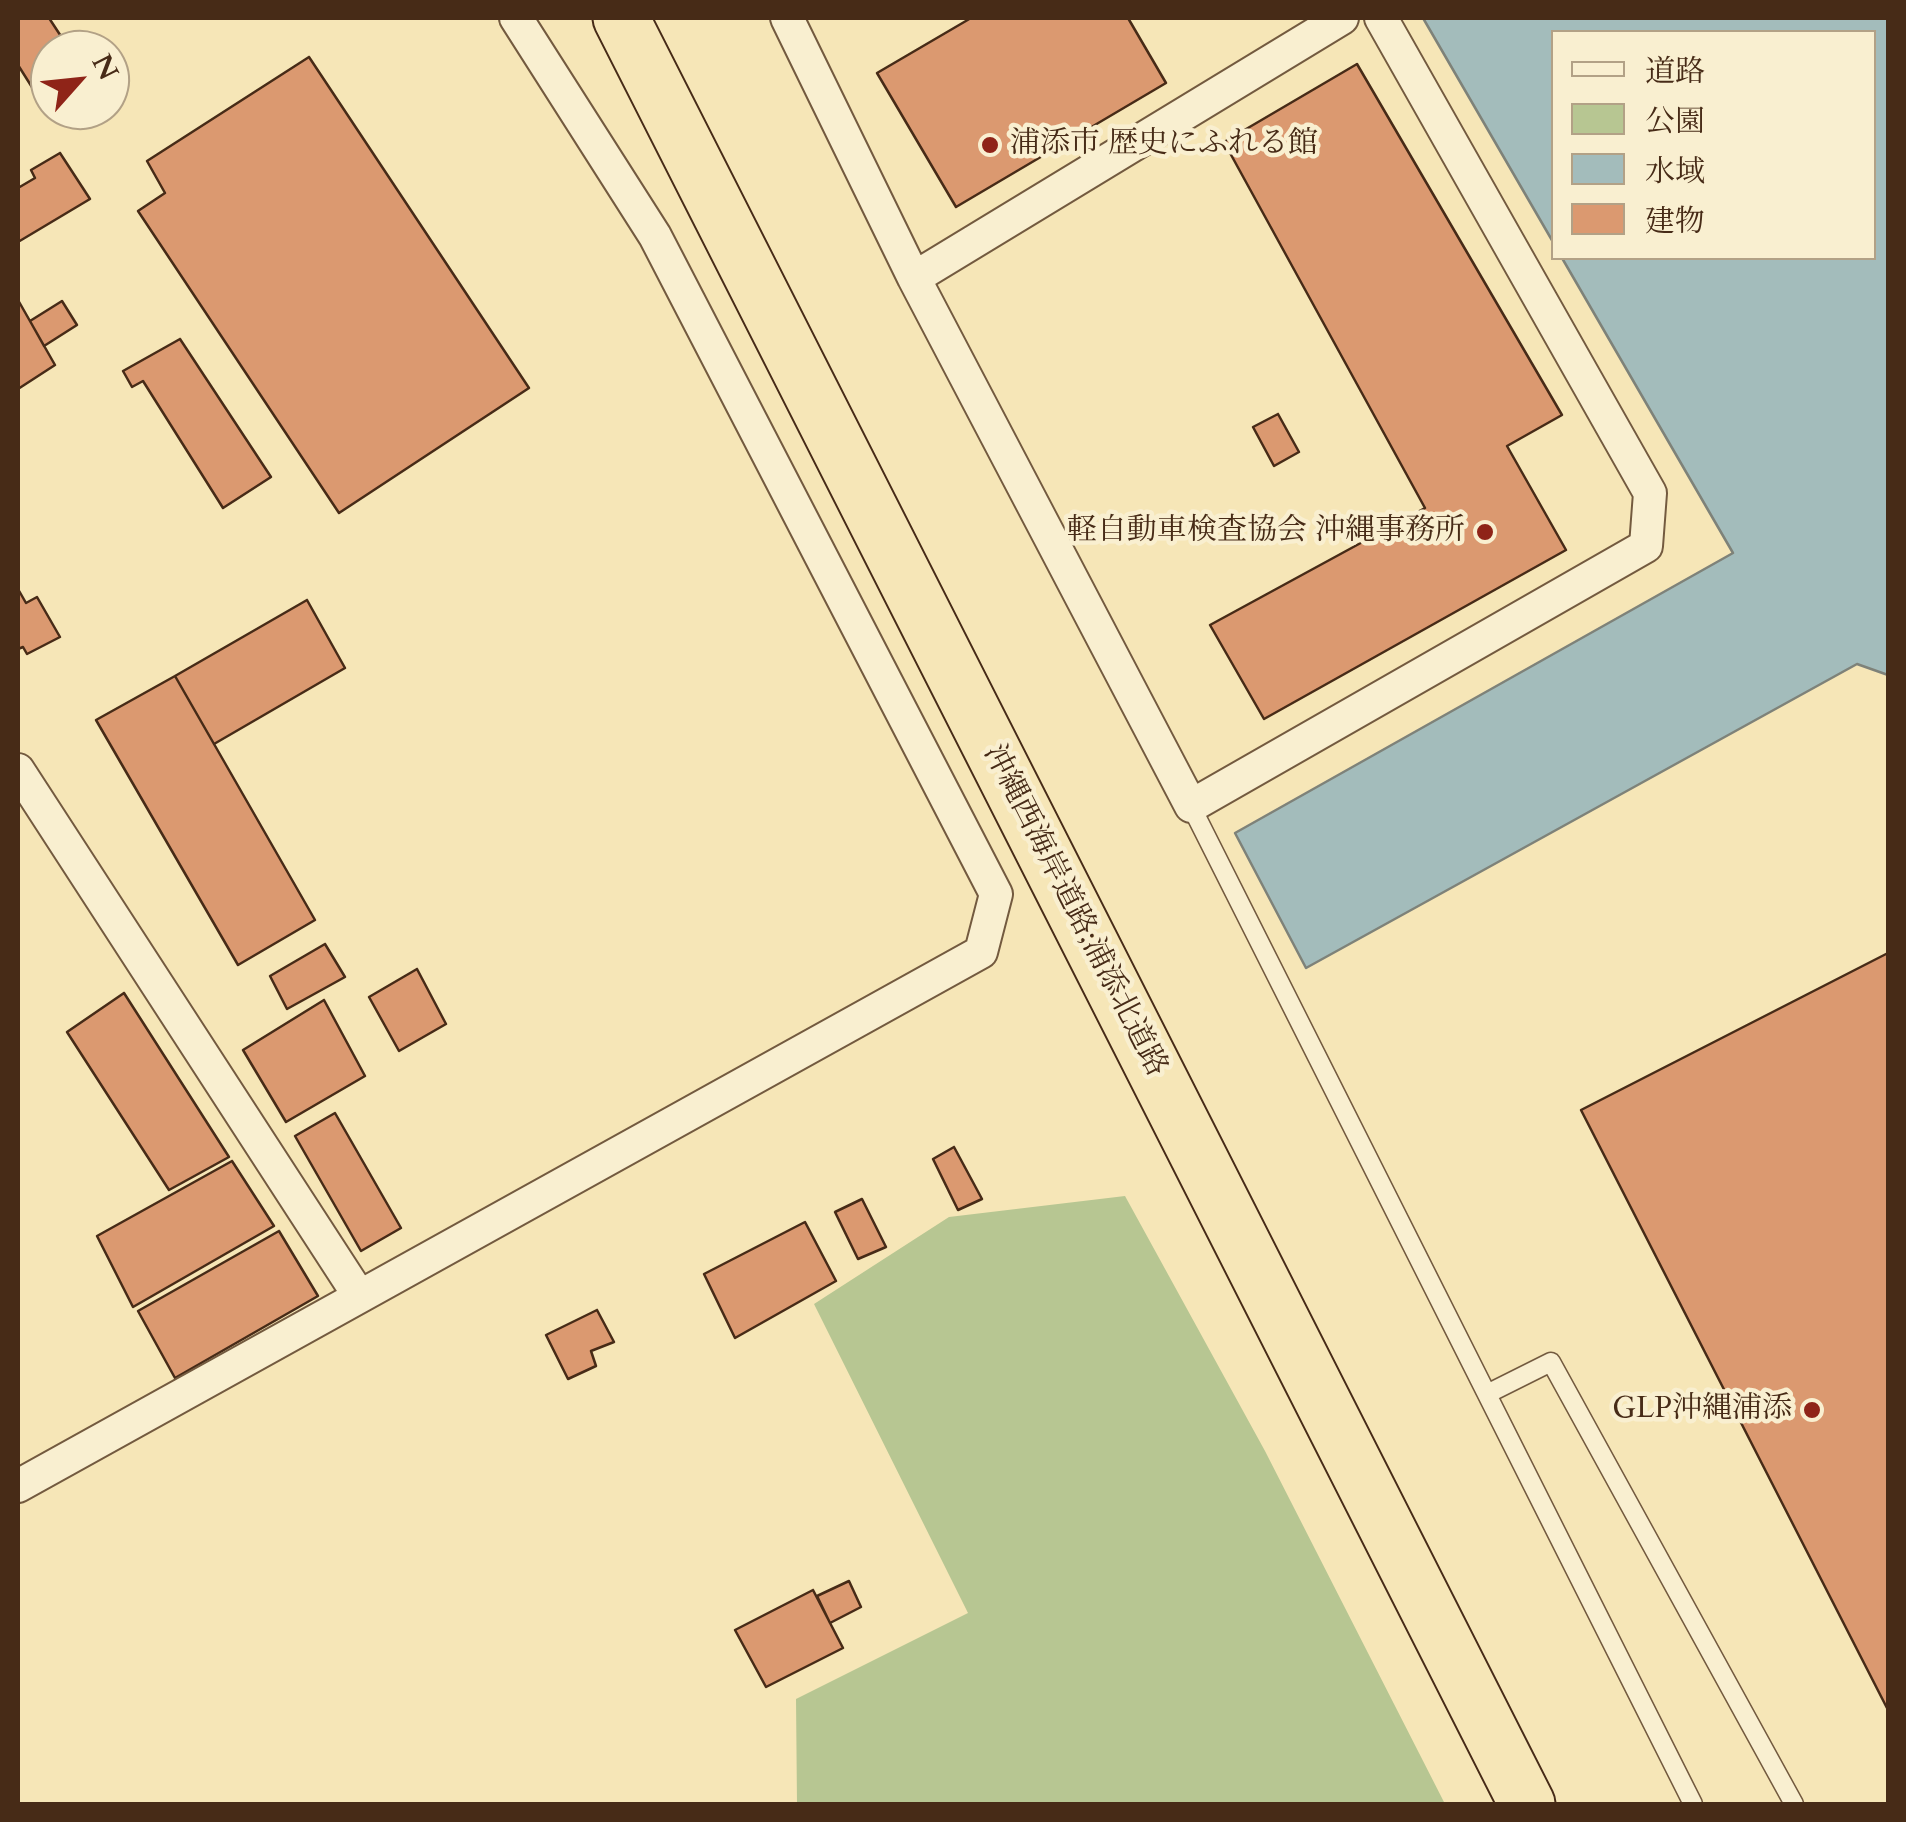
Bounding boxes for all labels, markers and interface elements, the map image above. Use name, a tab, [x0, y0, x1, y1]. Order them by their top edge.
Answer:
north arrow	[30, 30, 130, 130]
legend	[1551, 30, 1876, 260]
text: N	[83, 48, 127, 87]
text: 道路	[1645, 51, 1705, 92]
text: 公園	[1645, 101, 1705, 142]
place label: 浦添市 歴史にふれる館	[1010, 127, 1318, 163]
marker: 浦添市 歴史にふれる館	[979, 134, 1001, 156]
text: 水域	[1645, 151, 1705, 192]
text: 建物	[1645, 201, 1705, 242]
place label: 軽自動車検査協会 沖縄事務所	[1067, 514, 1465, 550]
marker: 軽自動車検査協会 沖縄事務所	[1474, 521, 1496, 543]
street label: 沖縄西海岸道路;浦添北道路	[975, 739, 1173, 1083]
place label: GLP沖縄浦添	[1612, 1392, 1792, 1428]
marker: GLP沖縄浦添	[1801, 1399, 1823, 1421]

